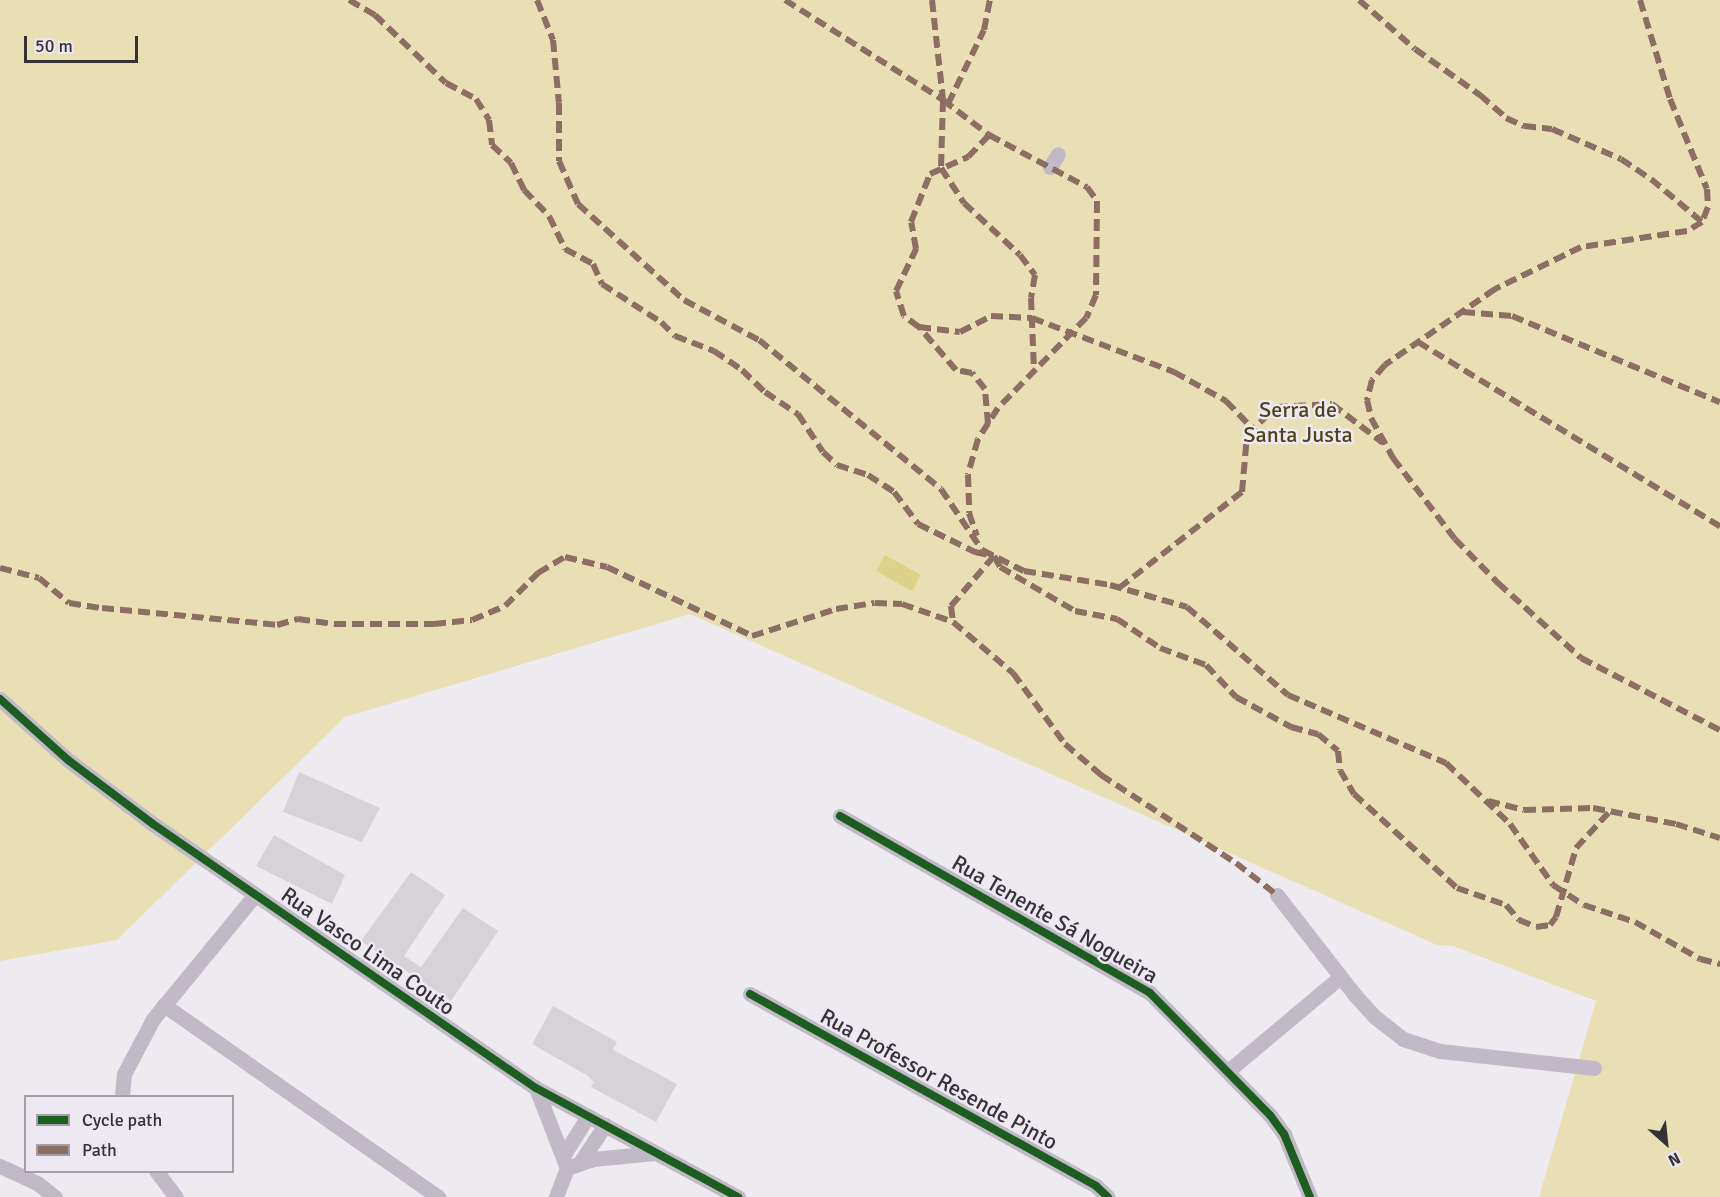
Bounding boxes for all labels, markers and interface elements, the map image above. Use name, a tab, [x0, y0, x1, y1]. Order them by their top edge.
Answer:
scale bar	[27, 24, 141, 62]
text: 50 m	[35, 35, 73, 57]
park label: Serra de Santa Justa	[1243, 396, 1353, 448]
street label: Rua Tenente Sá Nogueira	[947, 849, 1163, 989]
street label: Rua Vasco Lima Couto	[276, 881, 460, 1021]
street label: Rua Professor Resende Pinto	[816, 1003, 1062, 1155]
legend	[24, 1095, 234, 1173]
text: Cycle path	[82, 1109, 162, 1131]
north arrow	[1636, 1113, 1696, 1173]
text: Path	[82, 1139, 117, 1161]
text: N	[1665, 1148, 1684, 1170]

